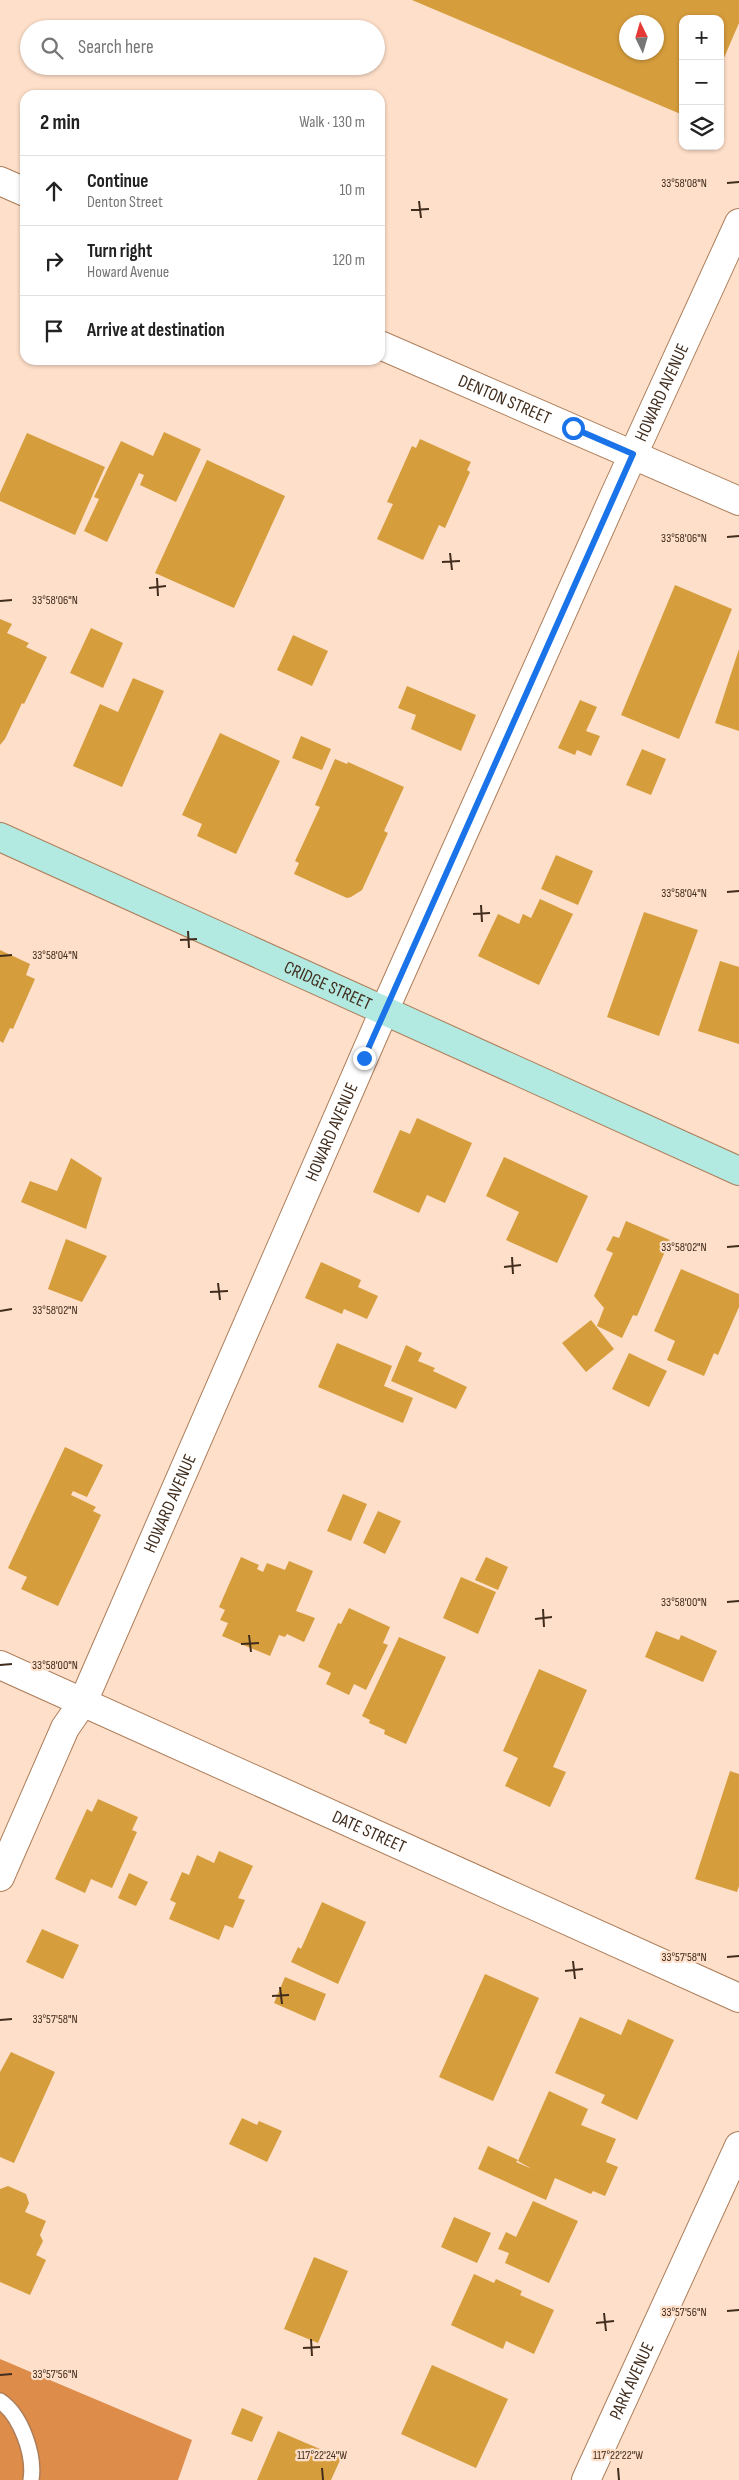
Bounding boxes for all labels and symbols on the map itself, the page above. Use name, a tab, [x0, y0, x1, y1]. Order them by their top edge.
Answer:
north arrow	[619, 15, 664, 60]
text: 33°58'08"N	[661, 176, 707, 191]
street label: HOWARD AVENUE	[630, 340, 693, 445]
street label: DENTON STREET	[455, 370, 554, 429]
route start	[562, 417, 585, 440]
text: 33°58'06"N	[661, 531, 707, 546]
text: 33°58'06"N	[32, 593, 78, 608]
text: 33°58'04"N	[661, 886, 707, 901]
text: 33°58'04"N	[32, 948, 78, 963]
street label: CRIDGE STREET	[281, 956, 375, 1014]
route end	[353, 1047, 376, 1070]
street label: HOWARD AVENUE	[301, 1079, 362, 1184]
text: 33°58'02"N	[661, 1240, 707, 1255]
text: 33°58'02"N	[32, 1303, 78, 1318]
street label: HOWARD AVENUE	[139, 1451, 200, 1556]
text: 33°58'00"N	[661, 1595, 707, 1610]
text: 33°58'00"N	[32, 1658, 78, 1673]
street label: DATE STREET	[329, 1806, 409, 1857]
text: 33°57'58"N	[661, 1950, 707, 1965]
text: 33°57'58"N	[32, 2012, 78, 2027]
text: 33°57'56"N	[661, 2305, 707, 2320]
street label: PARK AVENUE	[605, 2339, 658, 2423]
text: 33°57'56"N	[32, 2367, 78, 2382]
text: 117°22'24"W	[297, 2448, 347, 2463]
text: 117°22'22"W	[593, 2448, 643, 2463]

